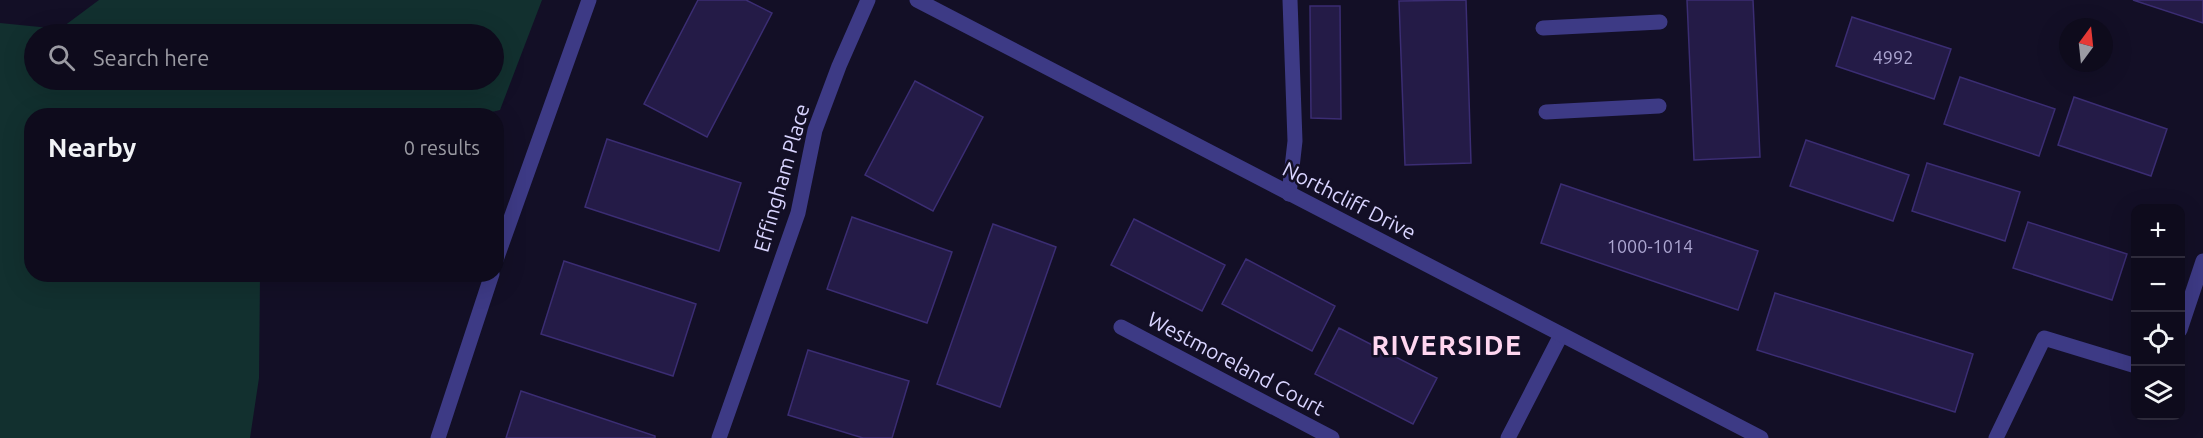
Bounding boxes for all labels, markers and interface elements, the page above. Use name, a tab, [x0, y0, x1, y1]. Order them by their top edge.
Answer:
north arrow	[2059, 18, 2113, 72]
search box	[24, 24, 504, 90]
icon: search	[45, 41, 78, 74]
text: Search here	[93, 45, 209, 70]
house number: 4992	[1873, 47, 1913, 67]
street label: Effingham Place	[748, 101, 814, 255]
text: Nearby	[48, 133, 136, 162]
text: 0 results	[404, 136, 480, 159]
street label: Northcliff Drive	[1279, 156, 1420, 244]
map controls	[2131, 204, 2185, 420]
button: +	[2131, 204, 2185, 258]
house number: 1000-1014	[1607, 236, 1693, 256]
button: −	[2131, 258, 2185, 312]
street label: Westmoreland Court	[1144, 306, 1329, 420]
button: locate	[2131, 312, 2185, 366]
district label: RIVERSIDE	[1371, 330, 1523, 360]
button: layers	[2131, 366, 2185, 420]

